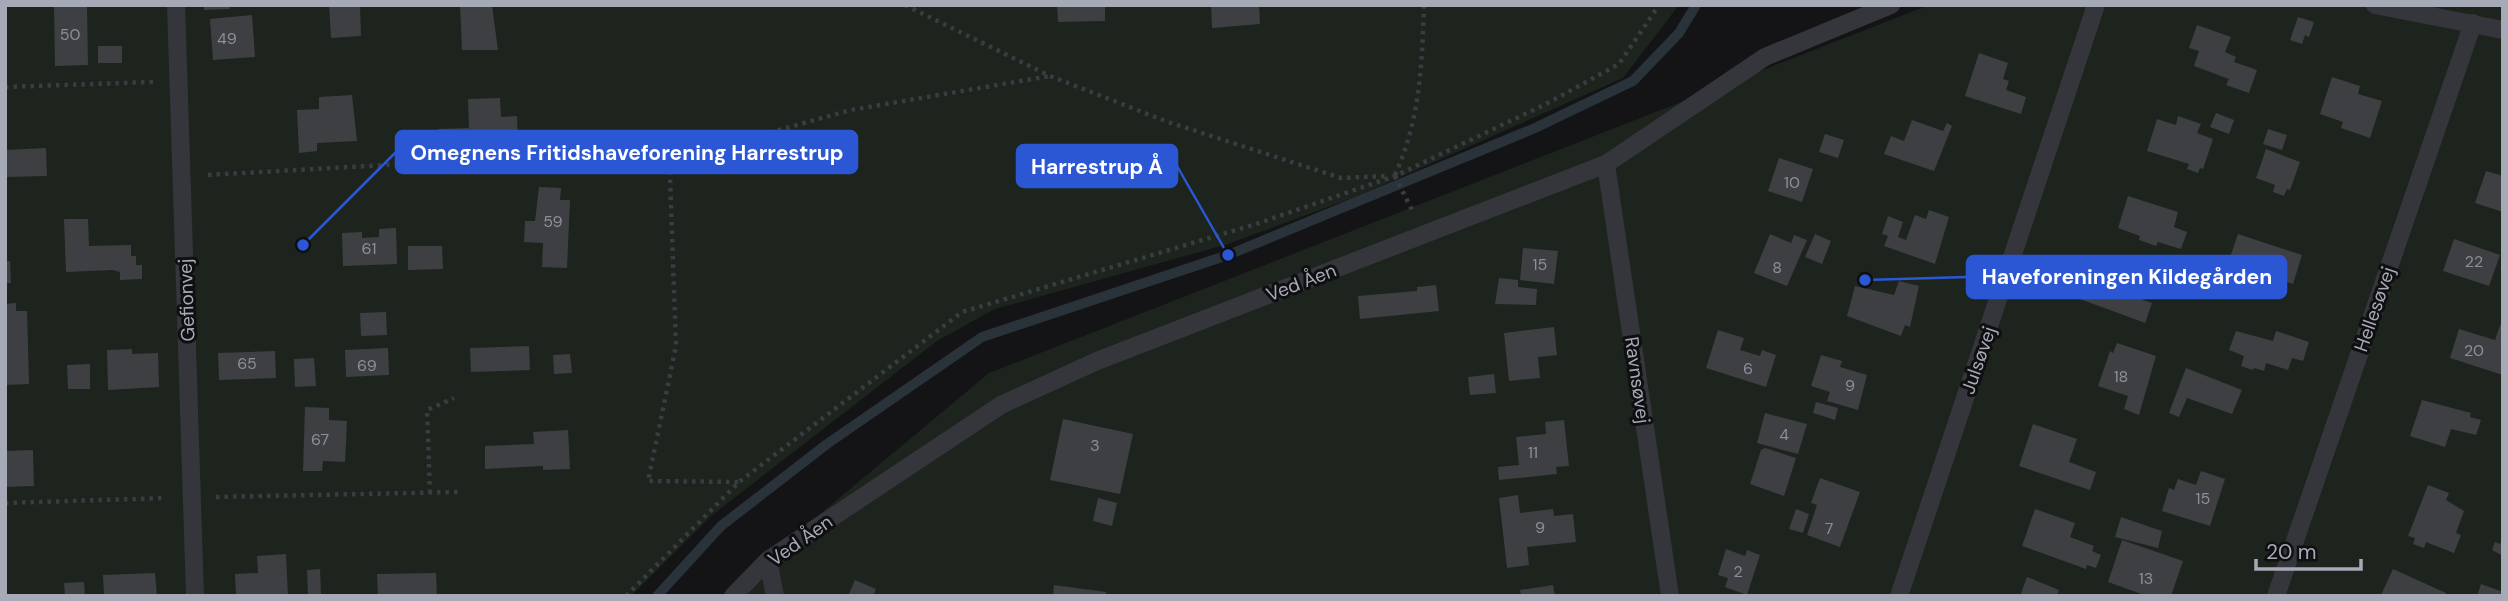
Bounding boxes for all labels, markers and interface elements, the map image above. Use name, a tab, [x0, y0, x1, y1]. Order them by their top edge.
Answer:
house number: 50	[60, 24, 80, 45]
house number: 49	[217, 28, 237, 49]
callout: Omegnens Fritidshaveforening Harrestrup	[396, 131, 857, 173]
text: Omegnens Fritidshaveforening Harrestrup	[410, 139, 844, 167]
callout: Harrestrup Å	[1017, 145, 1177, 187]
text: Harrestrup Å	[1031, 152, 1163, 181]
house number: 10	[1784, 172, 1800, 193]
house number: 59	[543, 211, 563, 232]
house number: 61	[361, 238, 377, 259]
house number: 22	[2465, 251, 2483, 272]
house number: 15	[1533, 254, 1547, 275]
callout: Haveforeningen Kildegården	[1967, 256, 2286, 298]
house number: 8	[1772, 257, 1782, 278]
street label: Gefionvej	[173, 258, 200, 342]
street label: Ved Åen	[1263, 258, 1340, 307]
text: Haveforeningen Kildegården	[1982, 263, 2272, 291]
street label: Hellesøvej	[2348, 263, 2401, 355]
street label: Julsøvej	[1955, 323, 2002, 397]
street label: Ravnsøvej	[1619, 335, 1656, 425]
house number: 20	[2464, 340, 2484, 361]
house number: 65	[237, 353, 257, 374]
house number: 69	[357, 355, 377, 376]
house number: 6	[1743, 358, 1753, 379]
house number: 18	[2114, 366, 2128, 387]
house number: 9	[1845, 375, 1855, 396]
house number: 4	[1779, 424, 1789, 445]
house number: 67	[311, 429, 329, 450]
house number: 3	[1090, 435, 1100, 456]
house number: 11	[1528, 442, 1538, 463]
house number: 15	[2196, 488, 2210, 509]
street label: Ved Åen	[763, 509, 837, 572]
house number: 9	[1535, 517, 1545, 538]
house number: 7	[1825, 518, 1833, 539]
scale bar	[2256, 528, 2361, 572]
text: 20 m	[2266, 538, 2317, 566]
house number: 2	[1733, 561, 1743, 582]
house number: 13	[2139, 568, 2153, 589]

